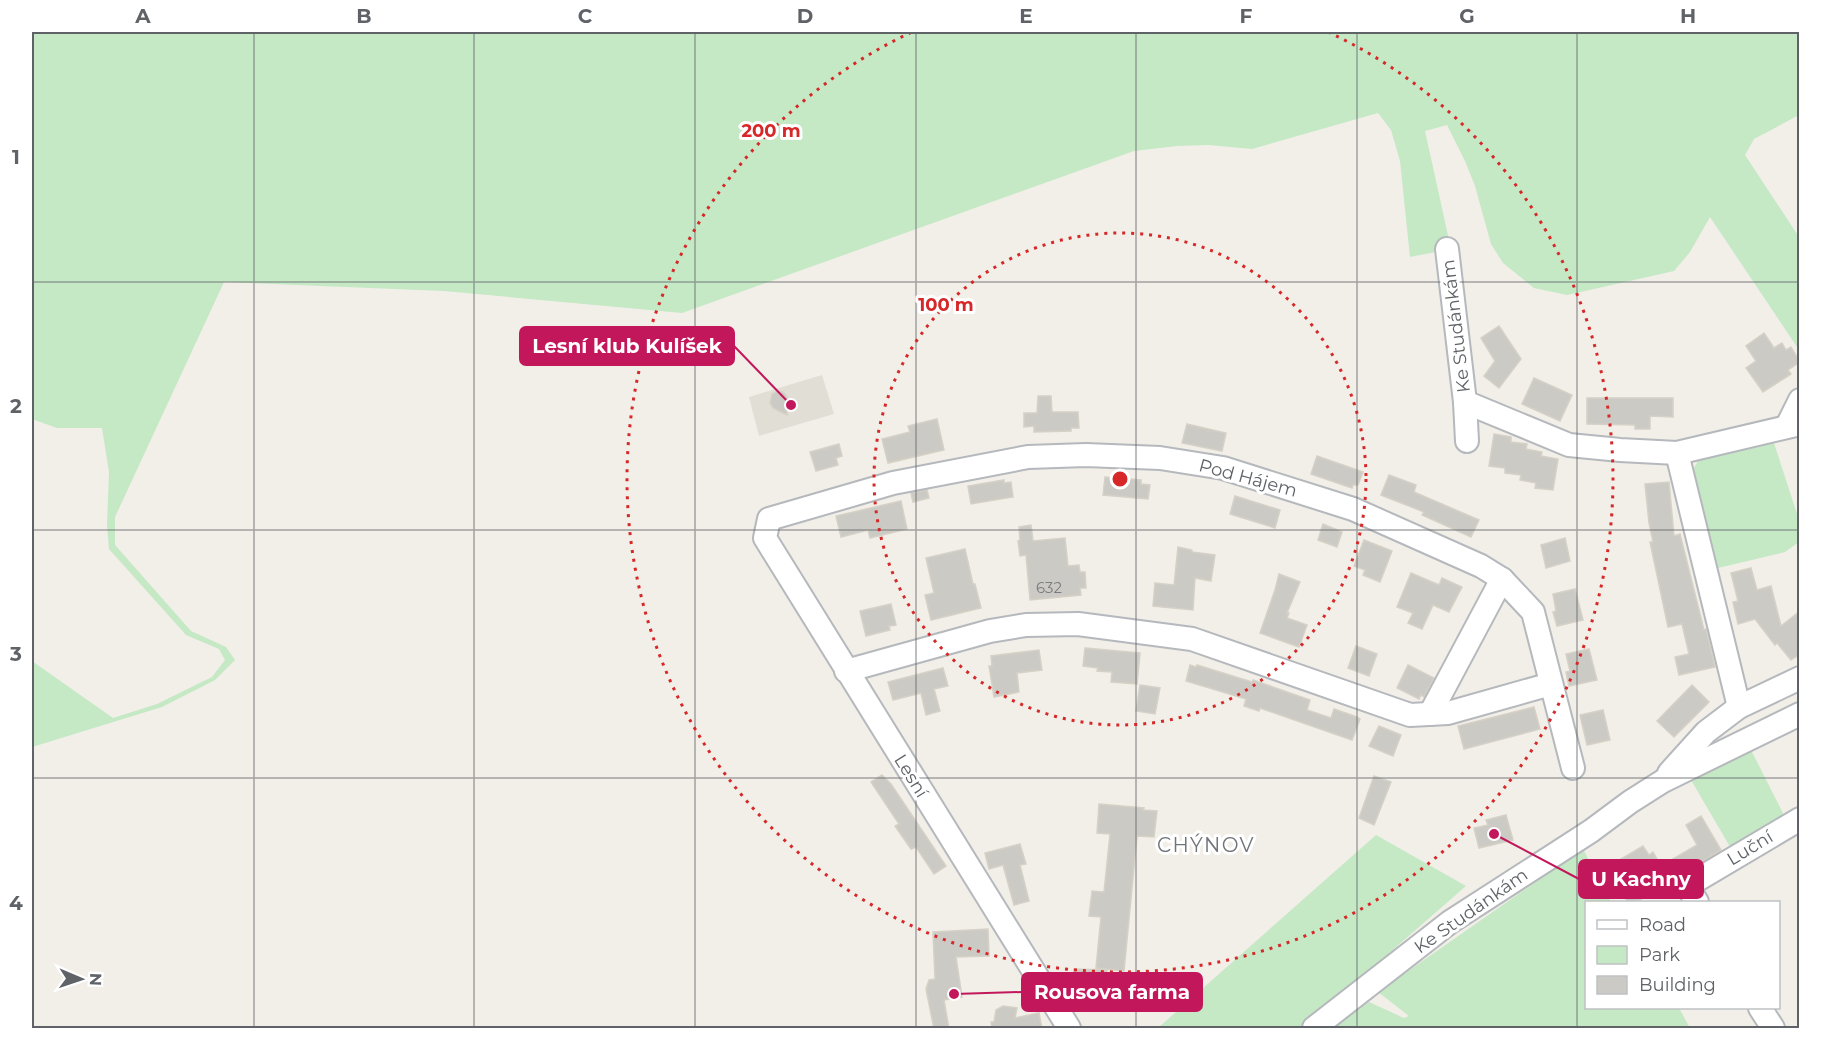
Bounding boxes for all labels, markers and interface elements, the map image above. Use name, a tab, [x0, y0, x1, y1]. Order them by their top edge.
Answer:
text: A	[134, 4, 151, 28]
text: B	[356, 4, 372, 28]
text: C	[578, 4, 593, 28]
text: D	[797, 4, 813, 28]
text: E	[1019, 4, 1033, 28]
text: F	[1240, 4, 1253, 28]
text: G	[1459, 4, 1475, 28]
text: H	[1680, 4, 1696, 28]
text: 200 m	[741, 120, 801, 142]
text: 1	[12, 145, 20, 169]
street label: Ke Studánkám	[1437, 258, 1475, 394]
text: 100 m	[918, 294, 974, 316]
callout: Lesní klub Kulíšek	[520, 327, 734, 365]
text: Lesní klub Kulíšek	[532, 334, 723, 358]
text: 2	[10, 394, 22, 418]
street label: Pod Hájem	[1196, 454, 1300, 502]
centre of rings	[1110, 469, 1130, 489]
house number: 632	[1036, 578, 1062, 597]
text: 3	[9, 642, 22, 666]
street label: Lesní	[889, 750, 933, 803]
street label: Luční	[1723, 825, 1778, 870]
district label: CHÝNOV	[1157, 833, 1255, 857]
callout: U Kachny	[1579, 860, 1703, 898]
street label: Ke Studánkám	[1410, 864, 1532, 958]
text: U Kachny	[1591, 867, 1692, 891]
text: 4	[9, 891, 23, 915]
legend	[1585, 901, 1780, 1009]
text: Road	[1639, 914, 1686, 936]
text: Park	[1639, 944, 1680, 966]
north arrow	[51, 949, 111, 1009]
text: N	[86, 973, 105, 986]
callout: Rousova farma	[1022, 973, 1202, 1011]
text: Building	[1639, 974, 1716, 996]
text: Rousova farma	[1034, 980, 1190, 1004]

